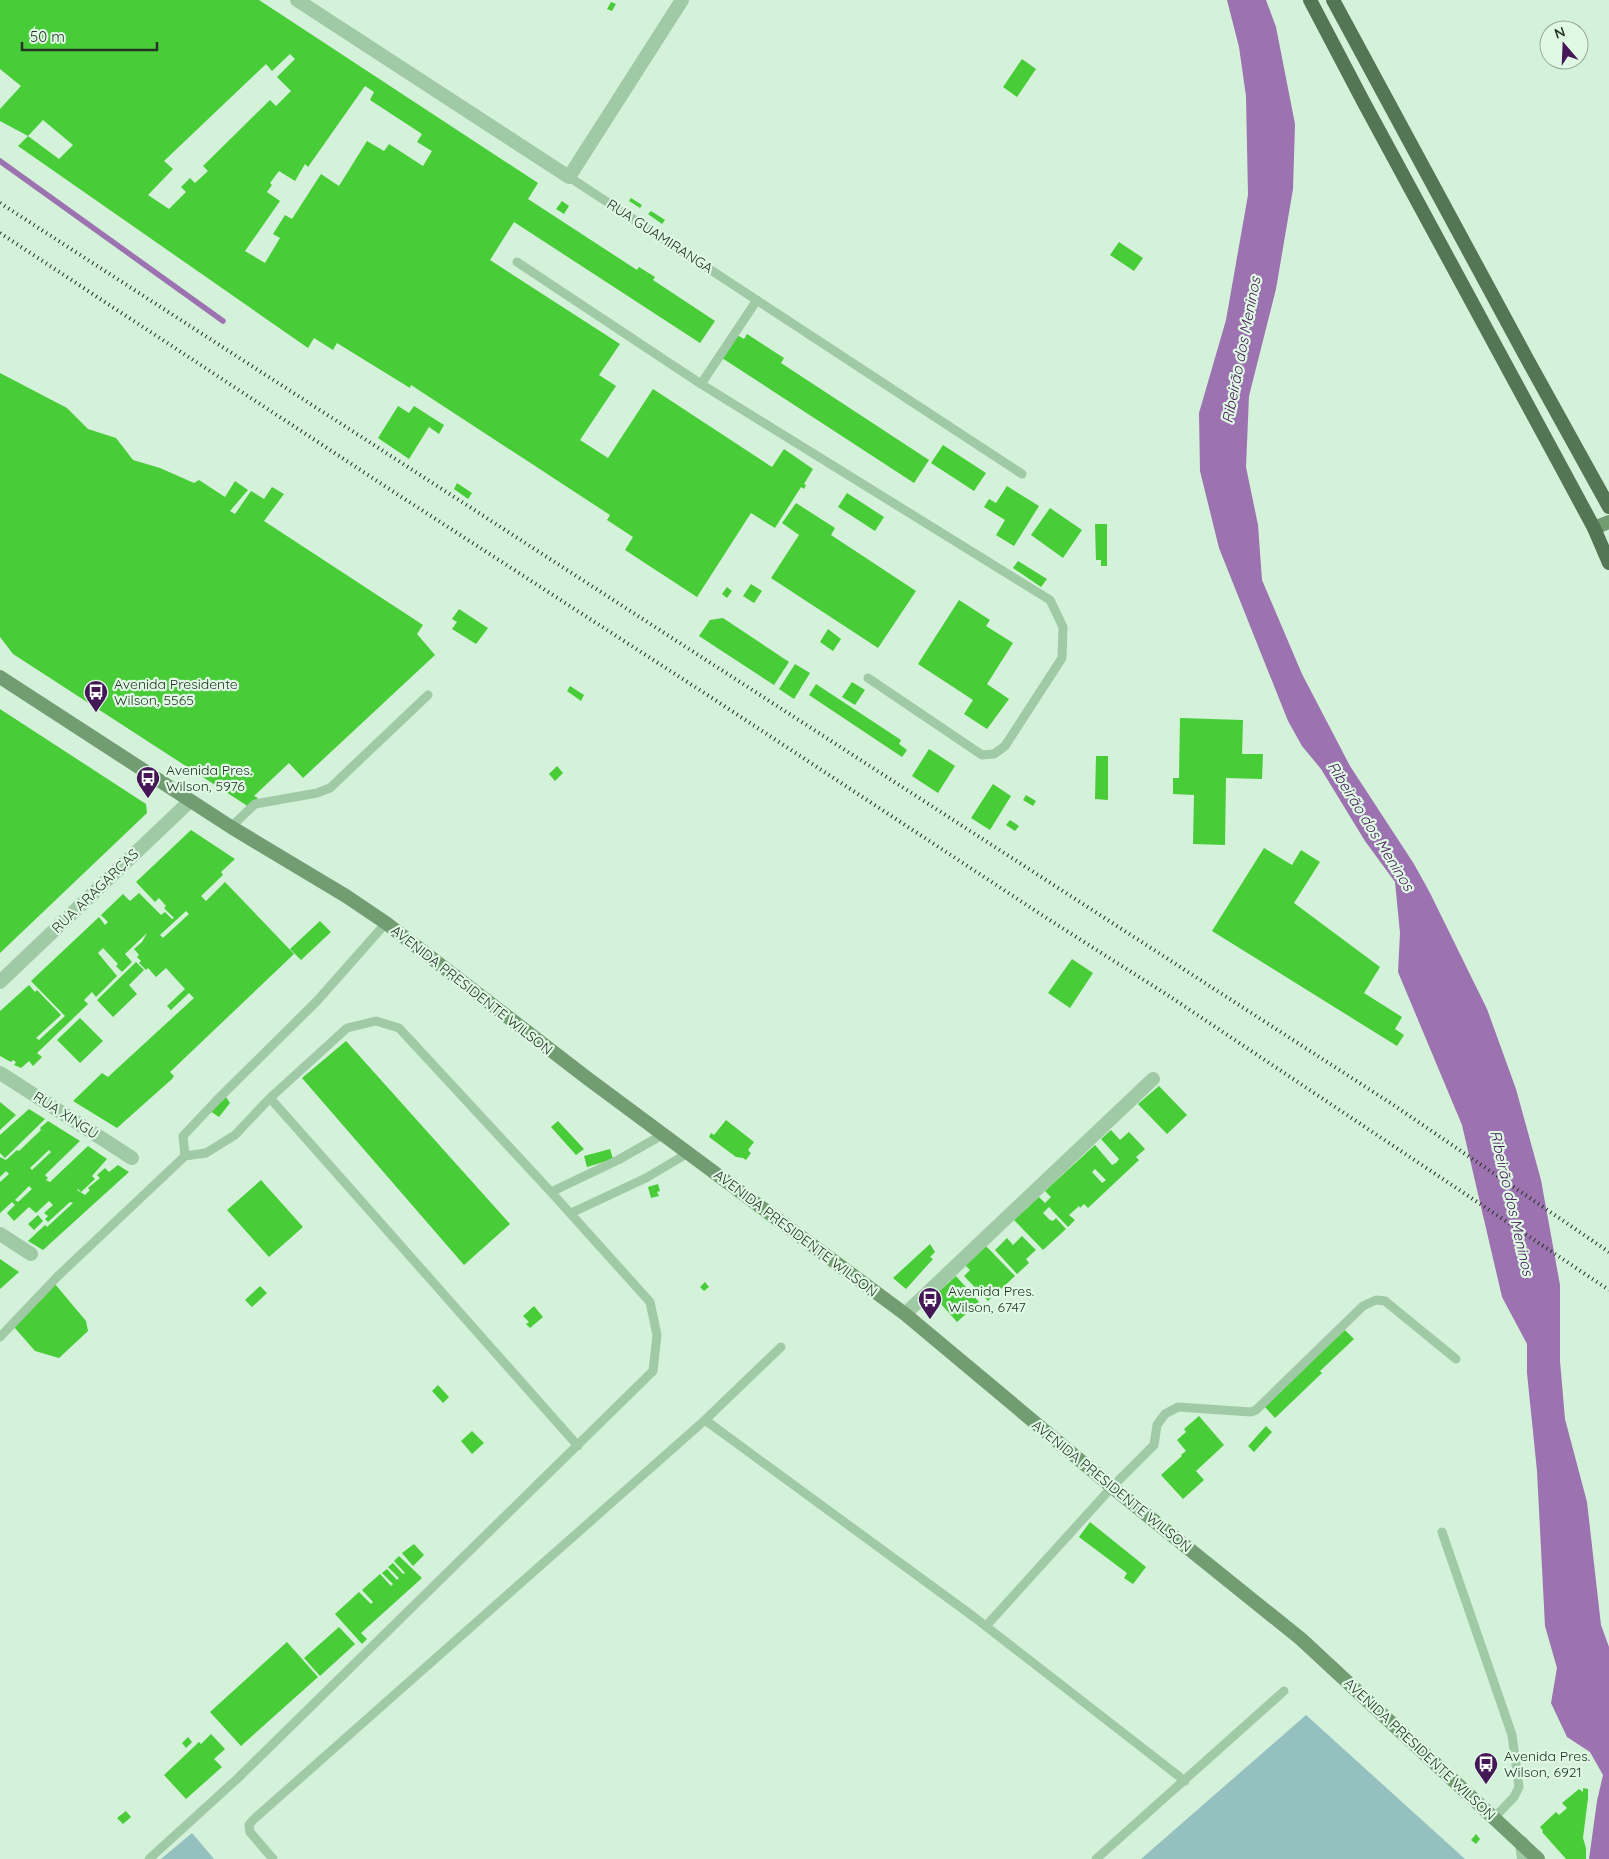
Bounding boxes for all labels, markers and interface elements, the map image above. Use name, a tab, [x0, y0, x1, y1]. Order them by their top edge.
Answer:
scale bar	[22, 20, 158, 52]
north arrow	[1539, 20, 1589, 70]
text: N	[1552, 23, 1568, 43]
text: 50 m	[30, 27, 65, 46]
street label: RUA GUAMIRANGA	[603, 195, 717, 277]
water label: Ribeirão dos Meninos	[1217, 274, 1265, 425]
place label: Avenida Presidente Wilson, 5565	[114, 675, 238, 709]
bus stop icon: Avenida Presidente Wilson, 5565	[83, 679, 109, 713]
water label: Ribeirão dos Meninos	[1324, 758, 1419, 895]
place label: Avenida Pres. Wilson, 5976	[166, 761, 252, 795]
bus stop icon: Avenida Pres. Wilson, 5976	[135, 765, 161, 799]
street label: RUA ARAGARÇAS	[48, 845, 142, 937]
street label: AVENIDA PRESIDENTE WILSON	[388, 921, 556, 1059]
street label: RUA XINGU	[30, 1087, 102, 1143]
water label: Ribeirão dos Meninos	[1486, 1128, 1538, 1279]
street label: AVENIDA PRESIDENTE WILSON	[711, 1166, 881, 1300]
place label: Avenida Pres. Wilson, 6747	[948, 1282, 1034, 1316]
bus stop icon: Avenida Pres. Wilson, 6747	[917, 1286, 943, 1320]
street label: AVENIDA PRESIDENTE WILSON	[1028, 1416, 1196, 1556]
street label: AVENIDA PRESIDENTE WILSON	[1341, 1674, 1499, 1824]
place label: Avenida Pres. Wilson, 6921	[1504, 1747, 1590, 1781]
bus stop icon: Avenida Pres. Wilson, 6921	[1473, 1751, 1499, 1785]

